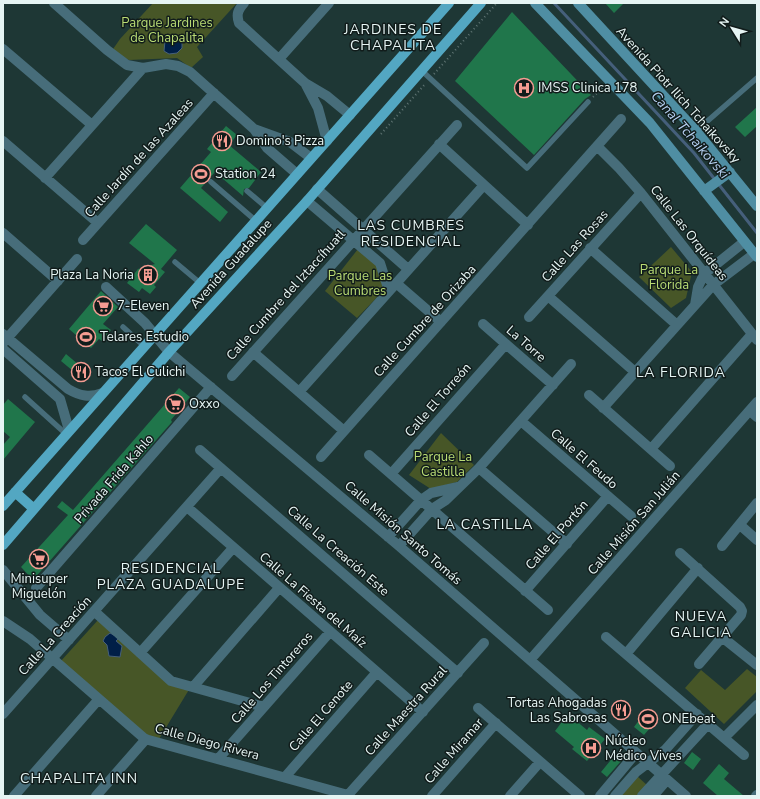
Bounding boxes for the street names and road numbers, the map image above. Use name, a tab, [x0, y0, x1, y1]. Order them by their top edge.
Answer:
street label: Avenida Piotr Ilich Tchaikovsky	[612, 23, 744, 167]
street label: Calle Jardín de las Azaleas	[81, 95, 197, 221]
street label: Calle Las Orquídeas	[646, 181, 732, 285]
street label: Calle Las Rosas	[538, 206, 612, 286]
street label: Avenida Guadalupe	[186, 215, 276, 313]
street label: Calle Cumbre del Iztaccíhuatl	[222, 226, 350, 364]
street label: Calle Cumbre de Orizaba	[370, 261, 480, 381]
street label: La Torre	[502, 322, 550, 366]
street label: Calle El Torreón	[401, 359, 475, 441]
street label: Calle El Feudo	[546, 425, 622, 493]
street label: Privada Frida Kahlo	[70, 430, 158, 528]
street label: Calle Misión San Julián	[584, 467, 684, 579]
street label: Calle Misión Santo Tomás	[340, 477, 466, 589]
street label: Calle El Portón	[522, 496, 592, 574]
street label: Calle La Creación Este	[283, 502, 393, 600]
street label: Calle La Fiesta del Maíz	[255, 548, 371, 652]
street label: Calle La Creación	[14, 592, 96, 680]
street label: Calle Los Tintoreros	[227, 628, 317, 728]
street label: Calle Maestra Rural	[361, 662, 451, 760]
street label: Calle El Cenote	[285, 676, 357, 756]
street label: Calle Miramar	[420, 714, 488, 788]
street label: Calle Diego Rivera	[153, 719, 261, 765]

